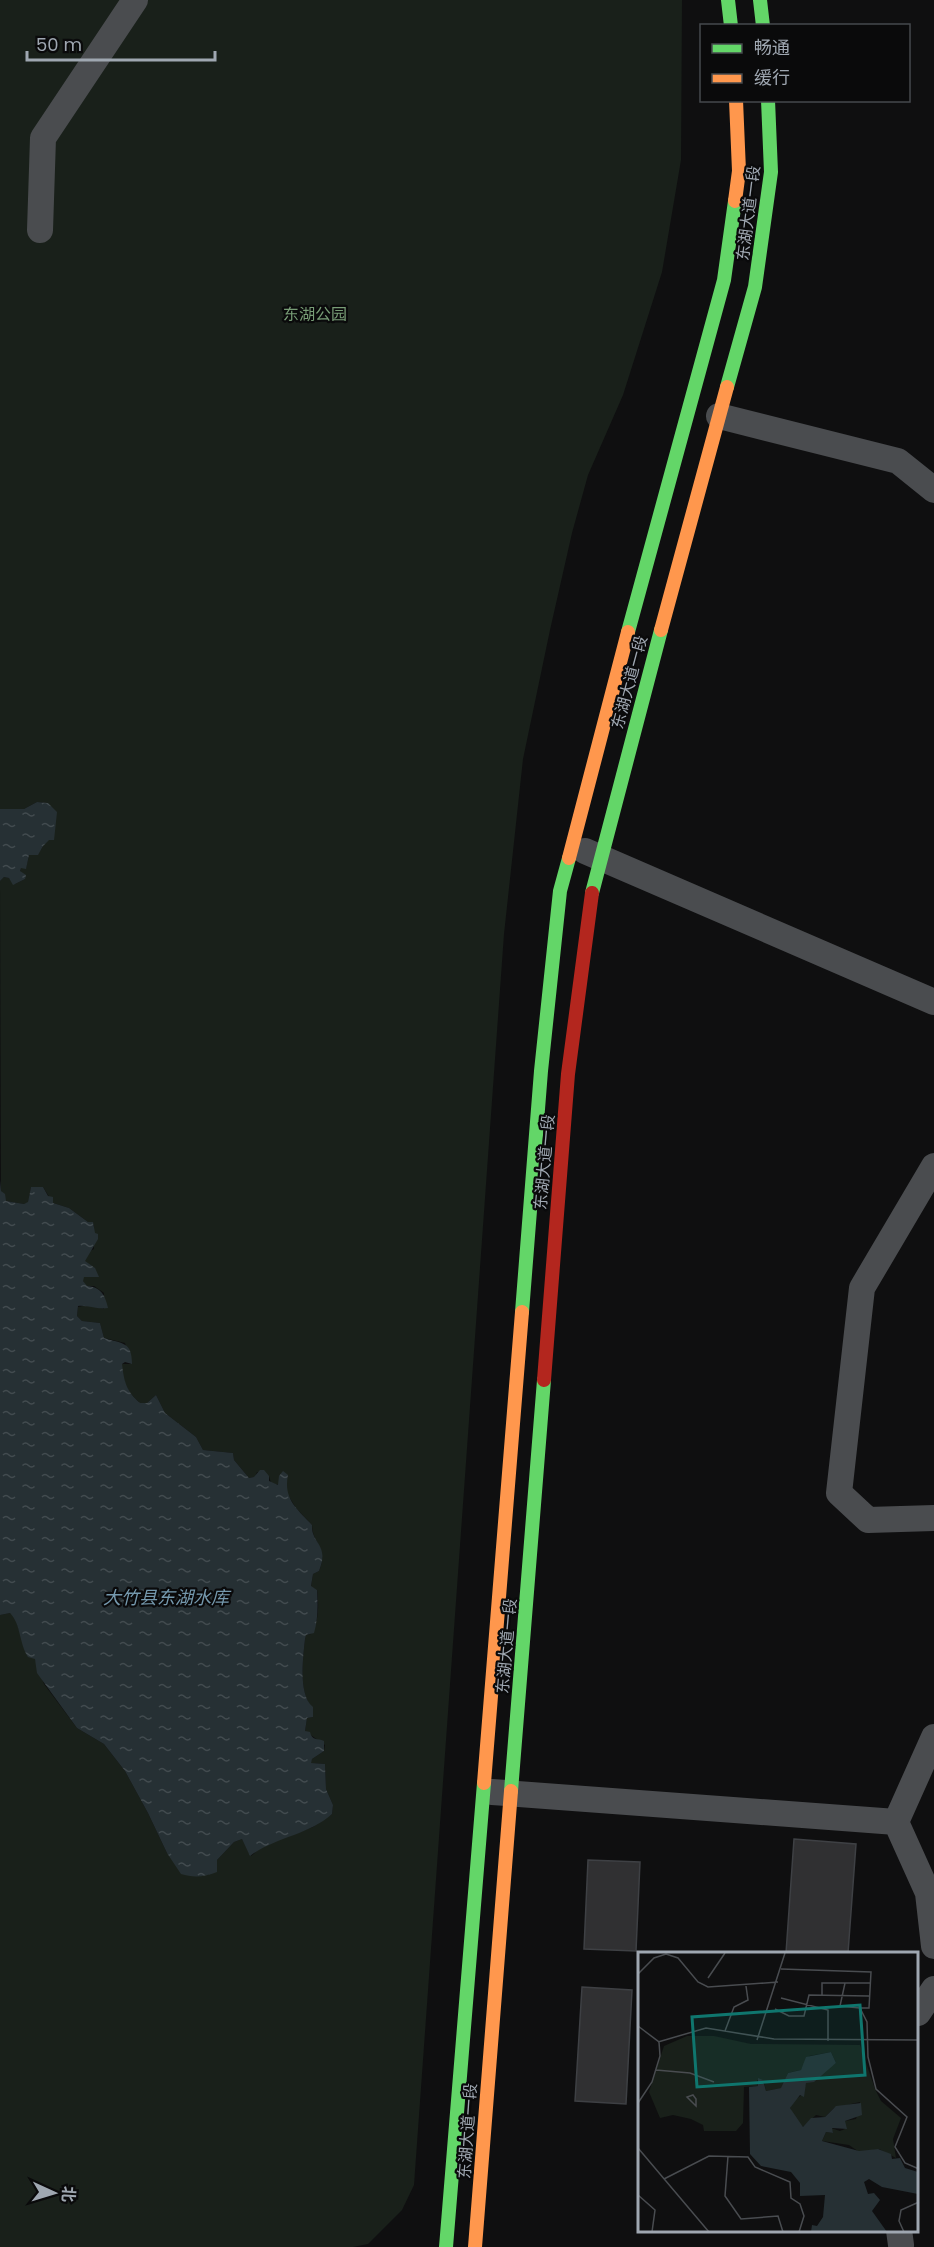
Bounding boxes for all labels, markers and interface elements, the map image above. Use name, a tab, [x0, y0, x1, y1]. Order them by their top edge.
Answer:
scale bar	[27, 24, 214, 62]
legend	[700, 24, 910, 102]
text: 50 m	[36, 32, 82, 57]
text: 畅通	[754, 35, 790, 60]
text: 缓行	[754, 65, 790, 90]
street label: 东湖大道一段	[731, 164, 766, 262]
park label: 东湖公园	[283, 303, 347, 326]
street label: 东湖大道一段	[606, 633, 653, 731]
street label: 东湖大道一段	[529, 1113, 560, 1211]
water label: 大竹县东湖水库	[103, 1585, 232, 1610]
street label: 东湖大道一段	[491, 1597, 522, 1695]
inset map	[638, 1952, 919, 2232]
street label: 东湖大道一段	[453, 2082, 482, 2180]
north arrow	[24, 2163, 84, 2223]
text: 北	[56, 2185, 80, 2203]

